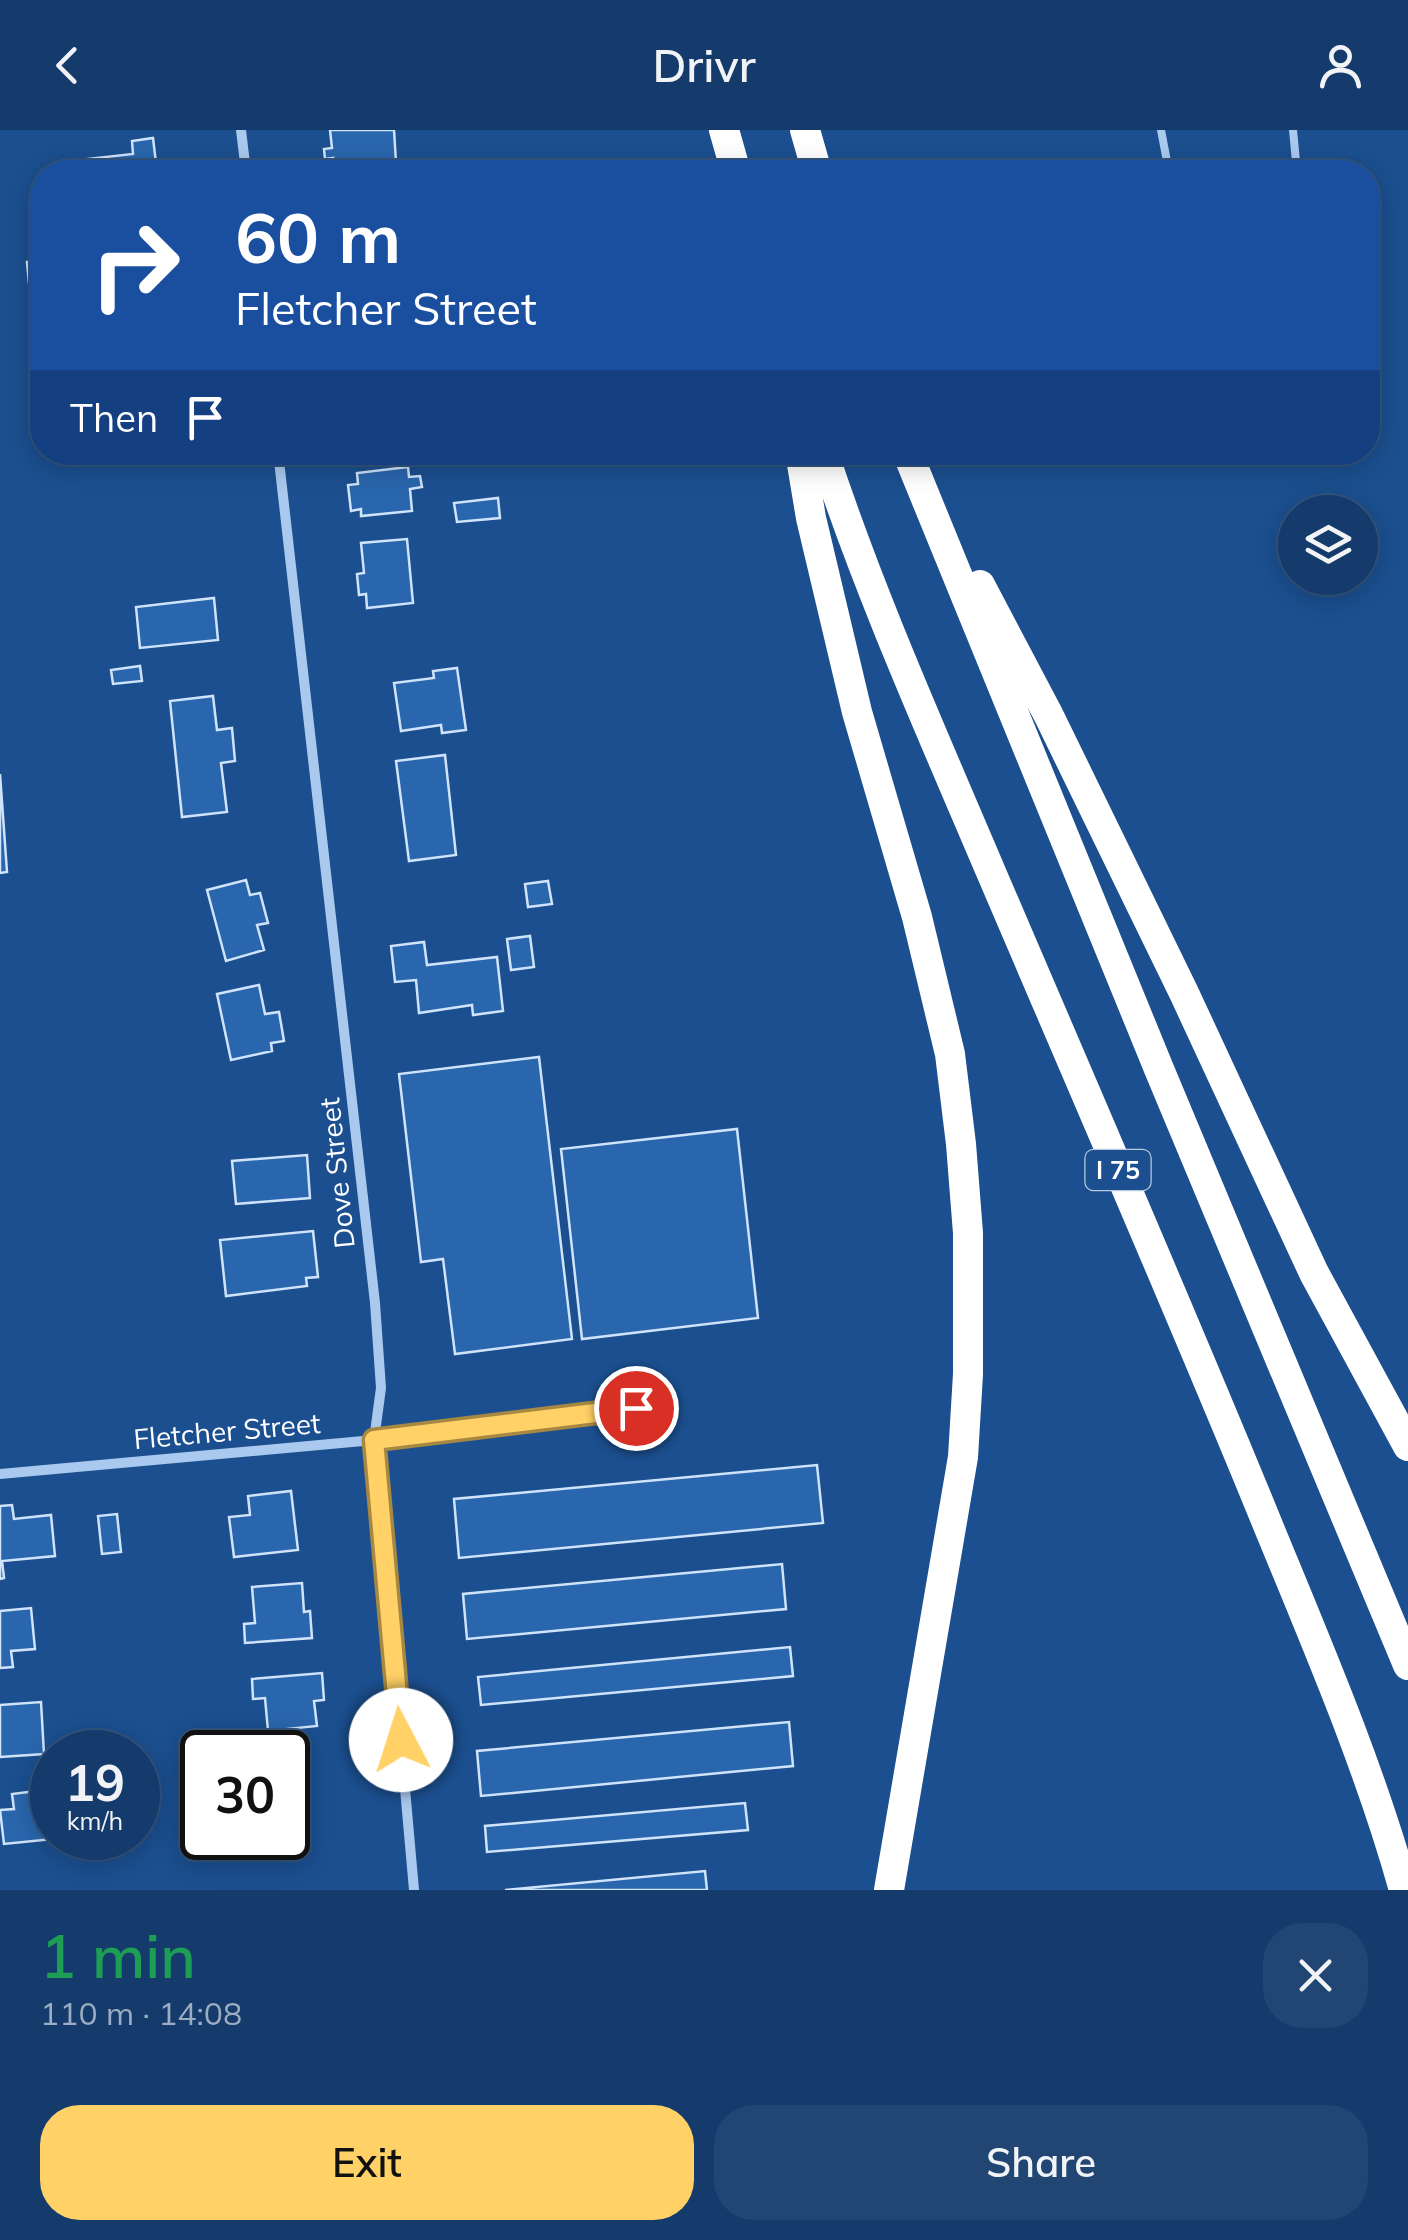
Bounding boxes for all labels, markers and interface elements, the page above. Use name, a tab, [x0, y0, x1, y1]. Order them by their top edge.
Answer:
text: Drivr	[652, 37, 756, 93]
icon: back	[40, 38, 95, 93]
icon: person	[1313, 38, 1368, 93]
text: 60 m	[235, 193, 401, 281]
icon: right	[70, 200, 200, 330]
text: Fletcher Street	[235, 280, 537, 336]
icon: arrive	[178, 390, 233, 445]
text: Then	[70, 394, 158, 442]
map controls	[1278, 495, 1378, 595]
button: layers	[1278, 495, 1378, 595]
street label: Dove Street	[311, 1096, 362, 1250]
road number: I 75	[1086, 1150, 1150, 1190]
pin	[594, 1366, 679, 1451]
icon: arrive	[609, 1381, 664, 1436]
street label: Fletcher Street	[132, 1405, 322, 1456]
position arrow	[349, 1688, 453, 1792]
speed limit sign: 30	[180, 1730, 310, 1860]
text: 19	[65, 1751, 125, 1814]
text: km/h	[67, 1805, 123, 1836]
text: 1 min	[40, 1918, 196, 1993]
button: close	[1263, 1923, 1368, 2028]
text: 110 m · 14:08	[40, 1993, 242, 2033]
button: Exit	[40, 2105, 694, 2220]
button: Share	[714, 2105, 1368, 2220]

